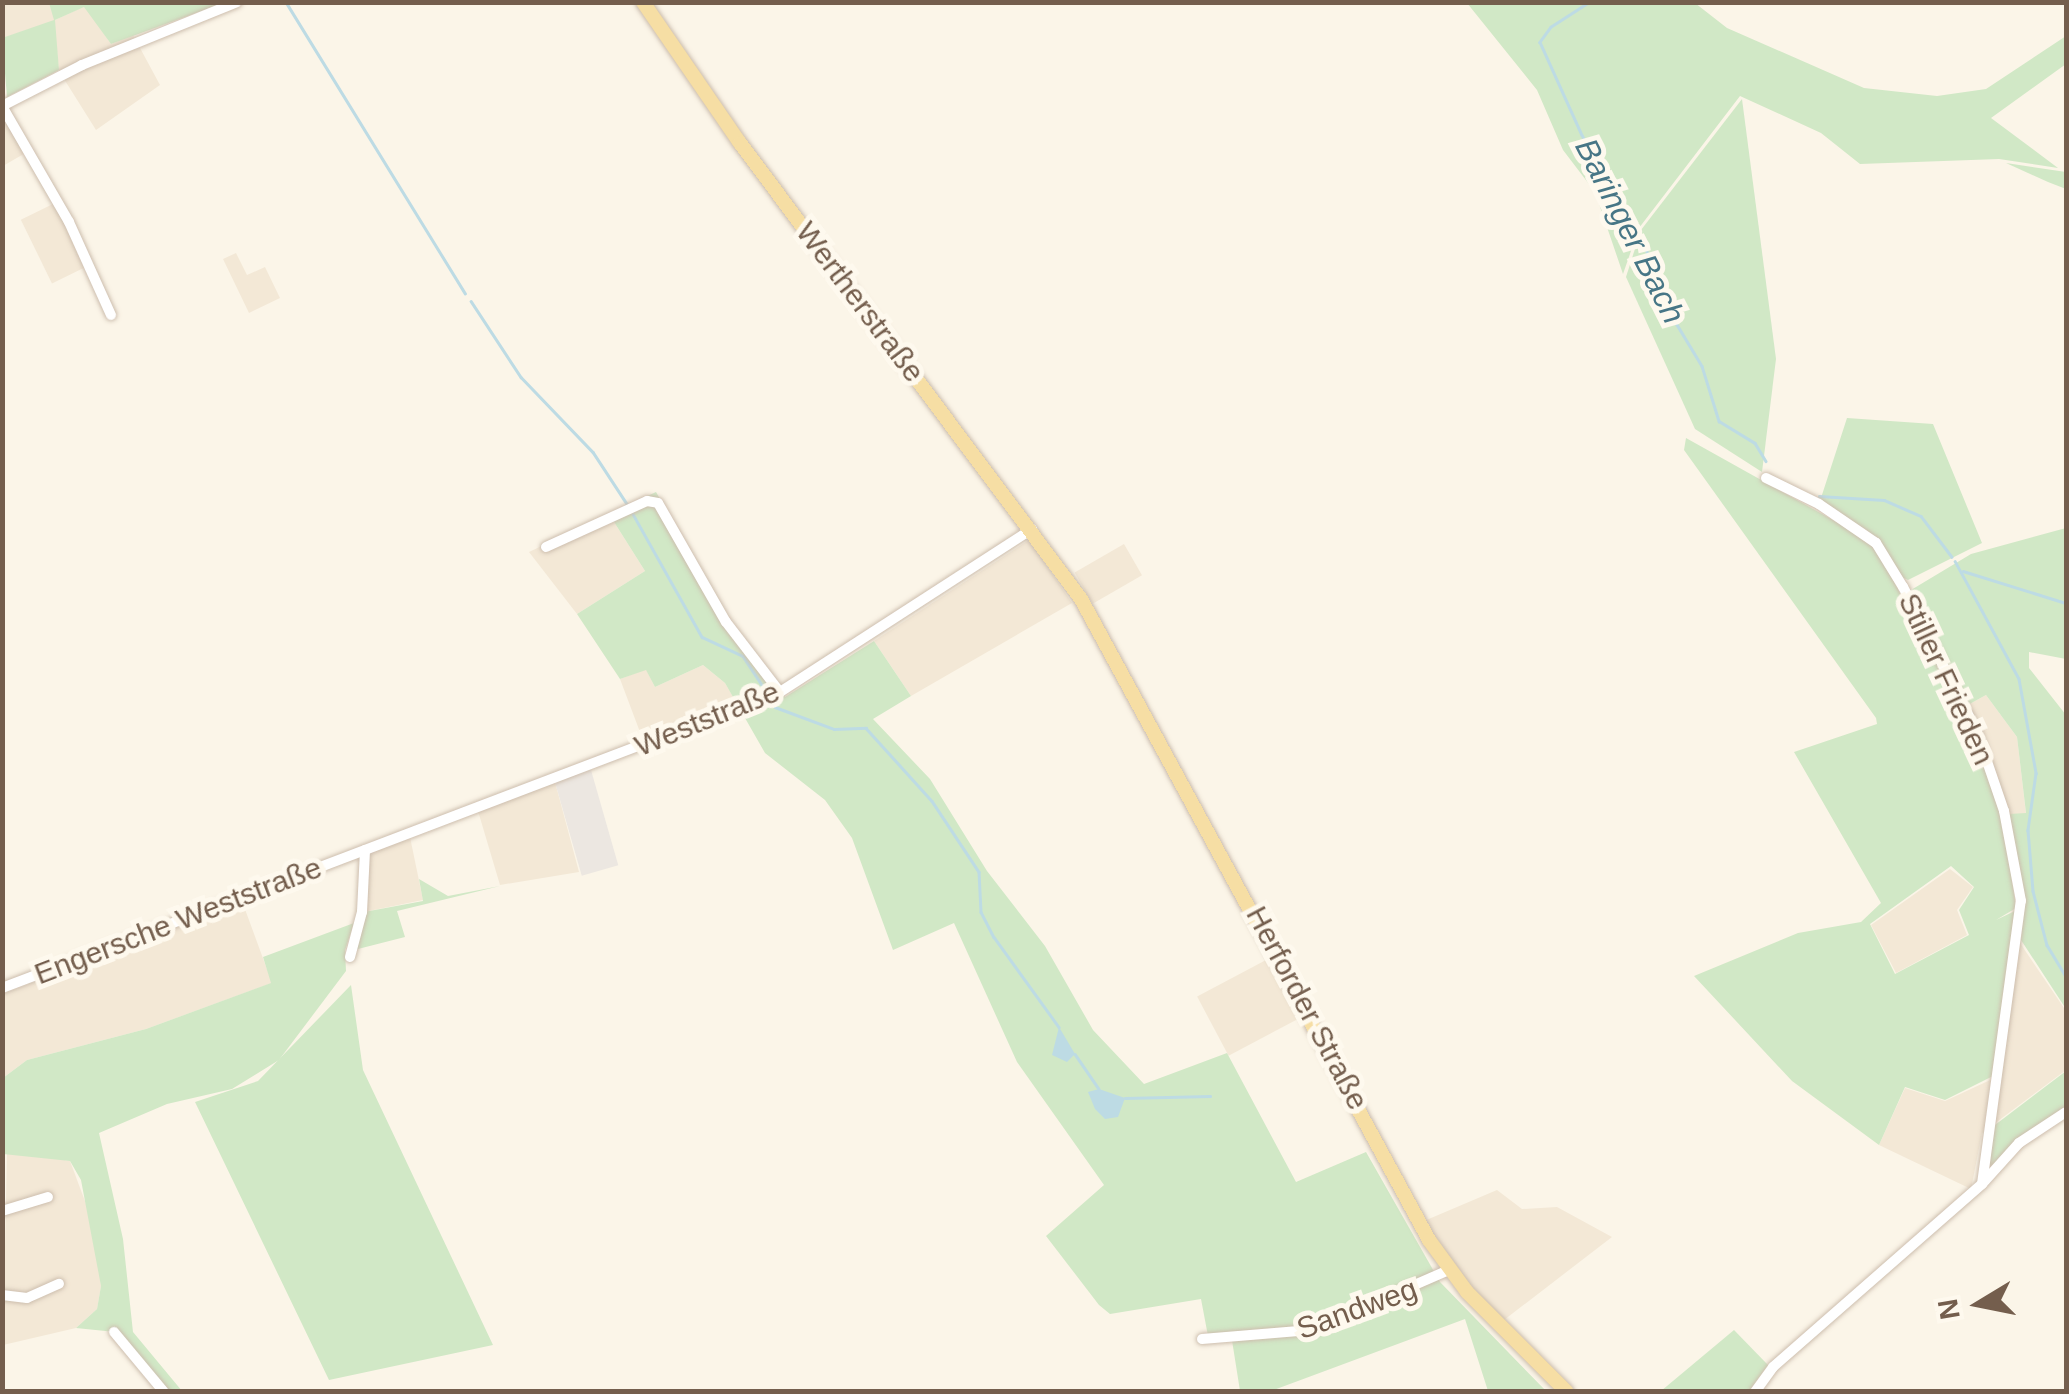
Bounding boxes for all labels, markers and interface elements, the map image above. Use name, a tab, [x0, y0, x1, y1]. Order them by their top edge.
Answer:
water label: Baringer Bach	[1567, 132, 1693, 330]
street label: Wertherstraße	[788, 215, 932, 389]
street label: Stiller Frieden	[1891, 588, 2001, 770]
street label: Weststraße	[629, 674, 785, 764]
street label: Engersche Weststraße	[29, 850, 327, 992]
street label: Herforder Straße	[1238, 900, 1376, 1116]
north arrow	[1929, 1254, 2029, 1354]
street label: Sandweg	[1292, 1271, 1422, 1347]
text: N	[1932, 1297, 1966, 1322]

